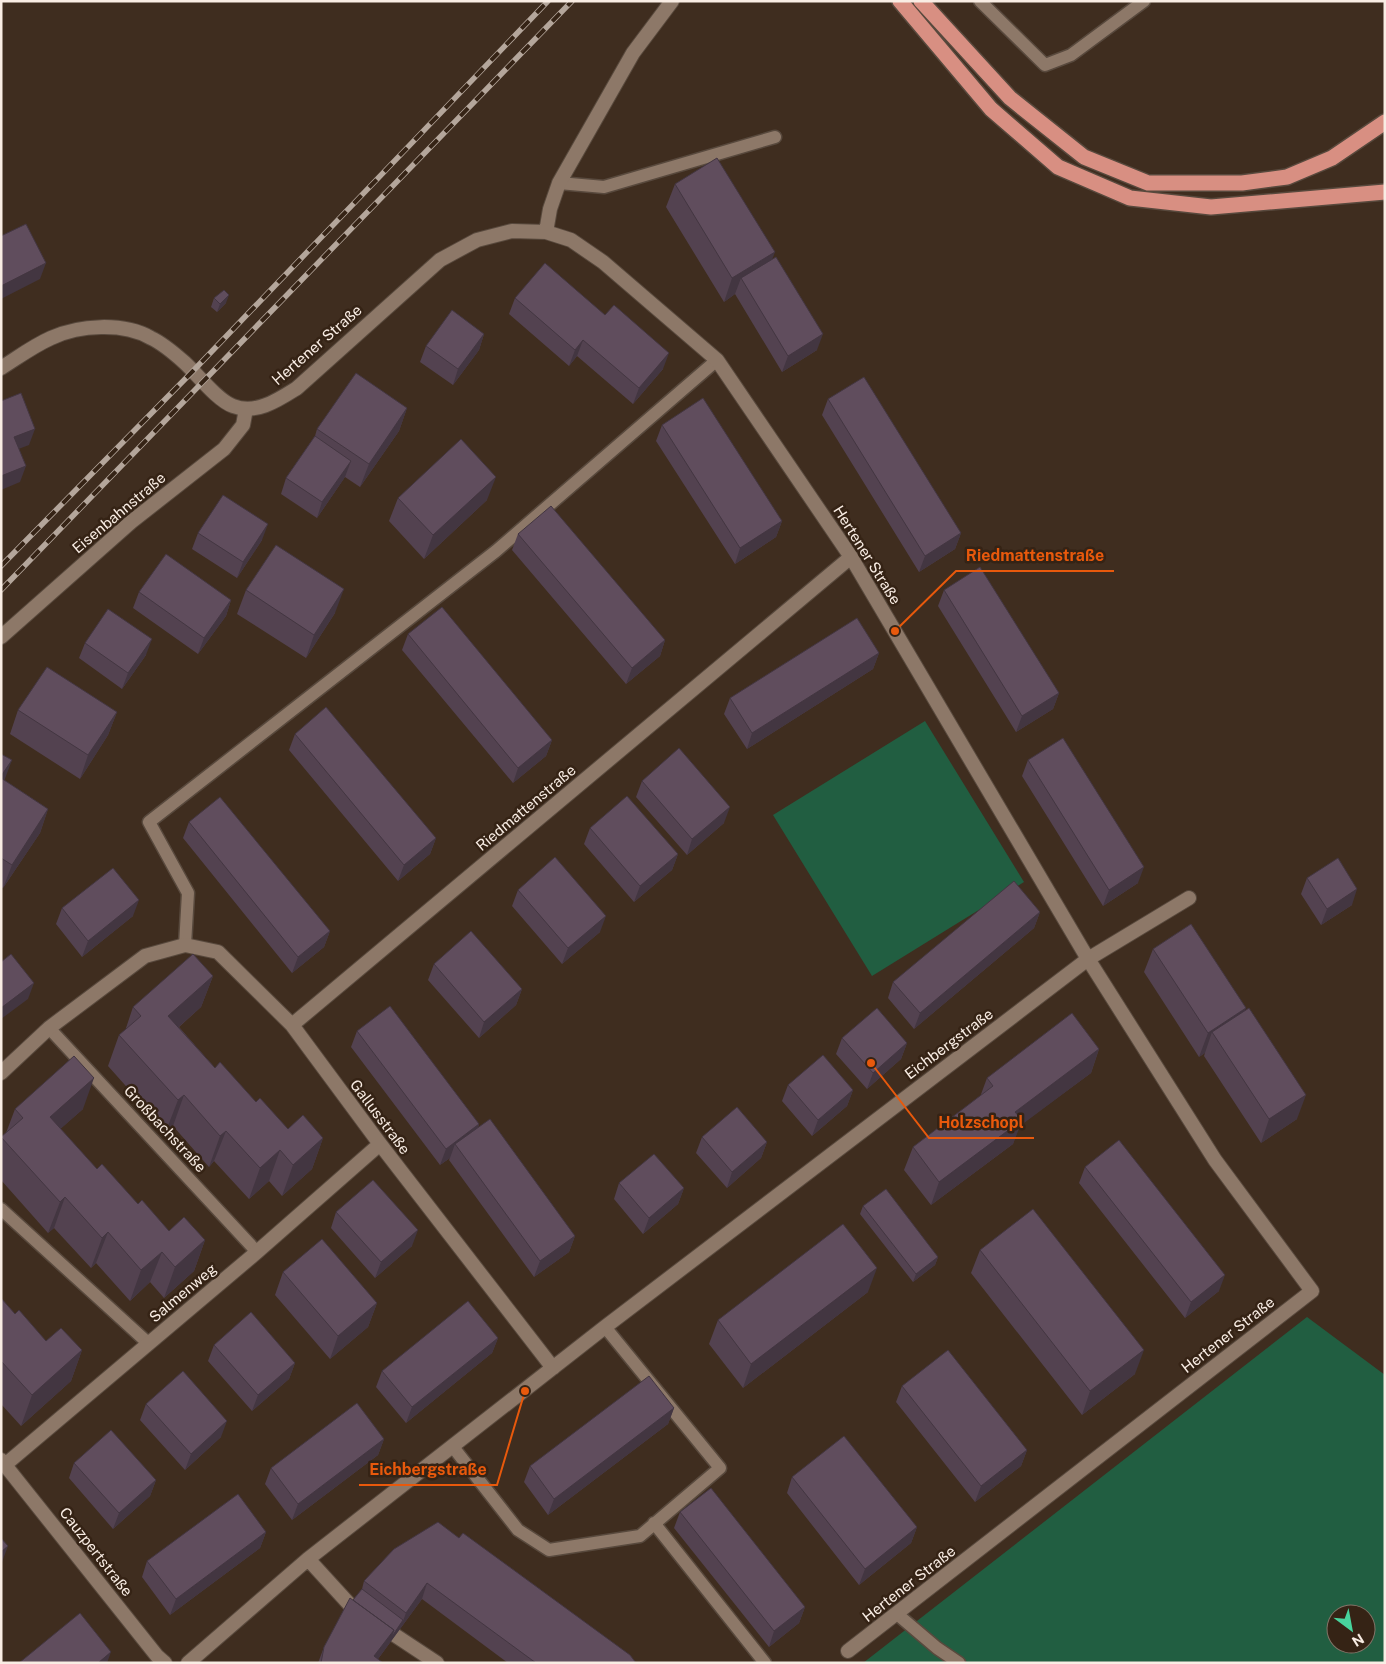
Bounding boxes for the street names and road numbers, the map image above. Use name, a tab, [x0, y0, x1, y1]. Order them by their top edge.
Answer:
street label: Hertener Straße	[268, 301, 365, 388]
street label: Eisenbahnstraße	[69, 469, 169, 557]
street label: Hertener Straße	[830, 502, 905, 607]
street label: Riedmattenstraße	[473, 761, 579, 854]
street label: Eichbergstraße	[901, 1005, 996, 1082]
street label: Gallusstraße	[347, 1076, 414, 1157]
street label: Großbachstraße	[121, 1082, 210, 1176]
street label: Salmenweg	[146, 1260, 220, 1325]
street label: Hertener Straße	[1178, 1293, 1278, 1376]
street label: Cauzpertstraße	[57, 1504, 136, 1599]
street label: Hertener Straße	[859, 1542, 959, 1625]

